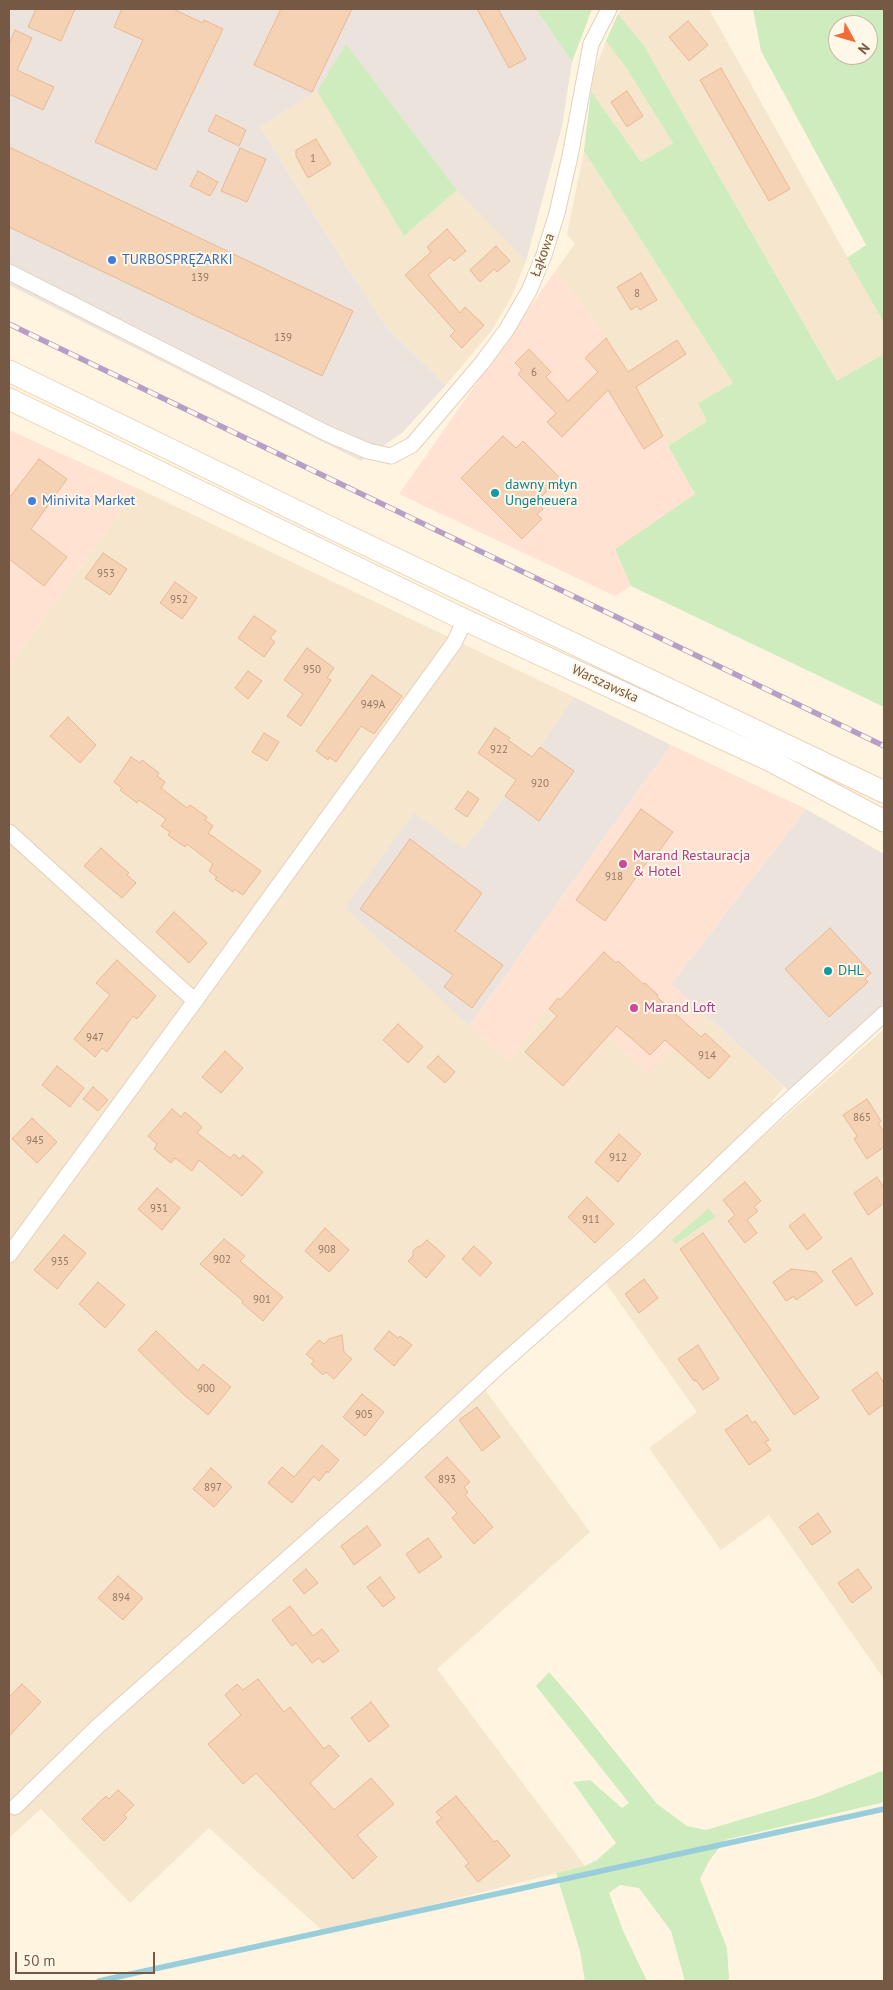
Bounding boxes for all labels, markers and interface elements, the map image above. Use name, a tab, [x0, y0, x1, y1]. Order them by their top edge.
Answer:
north arrow	[828, 15, 878, 65]
text: N	[854, 40, 874, 58]
house number: 1	[310, 152, 316, 166]
street label: Łąkowa	[527, 231, 559, 279]
place label: TURBOSPRĘŻARKI	[122, 252, 233, 268]
marker: TURBOSPRĘŻARKI	[106, 254, 118, 266]
house number: 139	[191, 271, 209, 285]
house number: 8	[634, 287, 640, 301]
house number: 139	[274, 331, 292, 345]
house number: 6	[531, 366, 537, 380]
place label: dawny młyn Ungeheuera	[505, 477, 578, 510]
marker: dawny młyn Ungeheuera	[489, 487, 501, 499]
place label: Minivita Market	[42, 493, 135, 509]
marker: Minivita Market	[26, 495, 38, 507]
house number: 953	[97, 567, 115, 581]
house number: 952	[170, 593, 188, 607]
street label: Warszawska	[569, 661, 641, 707]
house number: 950	[303, 663, 321, 677]
house number: 949A	[361, 698, 385, 712]
house number: 922	[490, 743, 508, 757]
house number: 920	[531, 777, 549, 791]
place label: Marand Restauracja & Hotel	[633, 848, 750, 880]
marker: Marand Restauracja & Hotel	[617, 858, 629, 870]
house number: 918	[605, 870, 623, 884]
place label: DHL	[838, 963, 864, 979]
marker: DHL	[822, 965, 834, 977]
place label: Marand Loft	[644, 1000, 715, 1016]
marker: Marand Loft	[628, 1002, 640, 1014]
house number: 947	[86, 1031, 104, 1045]
house number: 914	[698, 1049, 716, 1063]
house number: 865	[853, 1111, 871, 1125]
house number: 945	[26, 1134, 44, 1148]
house number: 912	[609, 1151, 627, 1165]
house number: 931	[150, 1202, 168, 1216]
house number: 911	[582, 1213, 600, 1227]
house number: 908	[318, 1243, 336, 1257]
house number: 902	[213, 1253, 231, 1267]
house number: 935	[51, 1255, 69, 1269]
house number: 901	[253, 1293, 271, 1307]
house number: 900	[197, 1382, 215, 1396]
house number: 905	[355, 1408, 373, 1422]
house number: 893	[438, 1473, 456, 1487]
house number: 897	[204, 1481, 222, 1495]
house number: 894	[112, 1591, 130, 1605]
scale bar	[18, 1942, 158, 1974]
text: 50 m	[23, 1951, 56, 1970]

